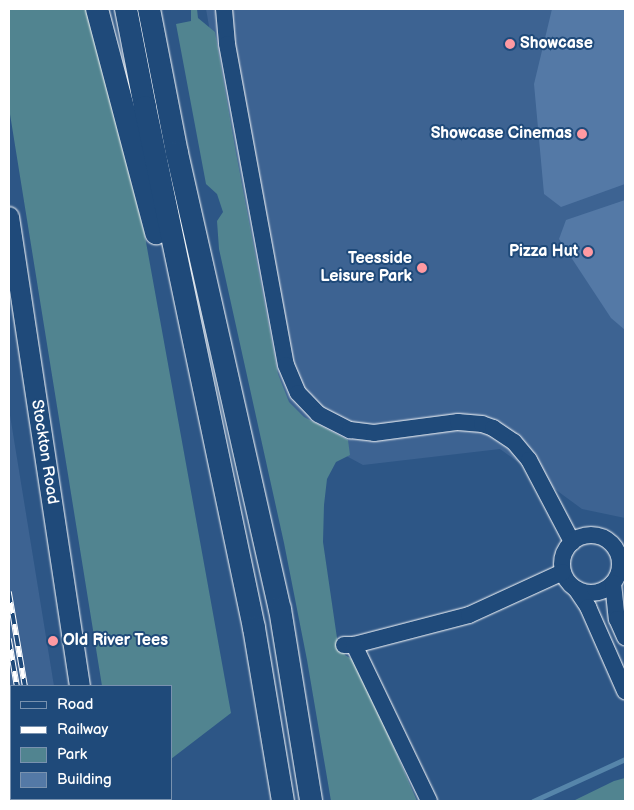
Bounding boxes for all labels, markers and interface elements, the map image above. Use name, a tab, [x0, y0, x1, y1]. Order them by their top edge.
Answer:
place label: Showcase	[520, 34, 593, 54]
marker: Showcase	[504, 38, 516, 50]
place label: Showcase Cinemas	[431, 124, 572, 144]
marker: Showcase Cinemas	[576, 128, 588, 140]
place label: Pizza Hut	[509, 242, 578, 262]
marker: Pizza Hut	[582, 246, 594, 258]
place label: Teesside Leisure Park	[320, 249, 412, 287]
marker: Teesside Leisure Park	[416, 262, 428, 274]
street label: Stockton Road	[26, 398, 62, 506]
place label: Old River Tees	[63, 631, 168, 651]
marker: Old River Tees	[47, 635, 59, 647]
legend	[10, 685, 172, 800]
text: Road	[57, 695, 93, 714]
text: Railway	[57, 720, 108, 739]
text: Park	[57, 745, 87, 764]
text: Building	[57, 770, 112, 789]

